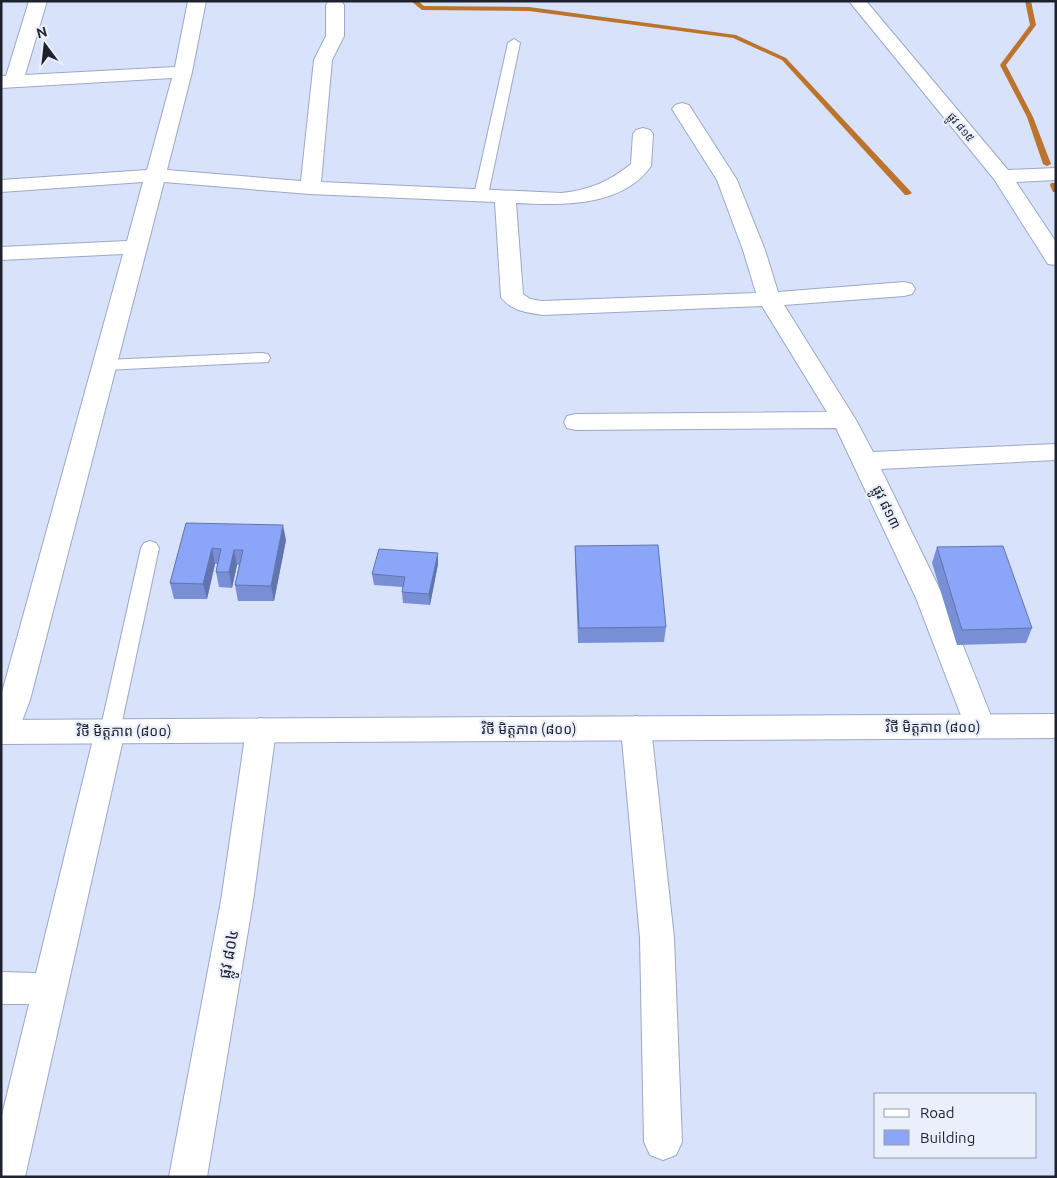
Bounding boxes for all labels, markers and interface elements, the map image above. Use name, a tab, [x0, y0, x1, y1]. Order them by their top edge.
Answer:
north arrow	[20, 20, 70, 70]
text: N	[35, 23, 49, 42]
street label: ផ្លូវ ៨១៥	[942, 110, 977, 147]
street label: ផ្លូវ ៨១៣	[866, 483, 904, 533]
street label: វិថី មិត្តភាព (៨០០)	[885, 718, 980, 736]
street label: វិថី មិត្តភាព (៨០០)	[481, 720, 576, 738]
street label: វិថី មិត្តភាព (៨០០)	[76, 722, 171, 740]
street label: ផ្លូវ ៨០៤	[215, 928, 247, 981]
legend	[874, 1093, 1037, 1158]
text: Road	[920, 1104, 955, 1121]
text: Building	[920, 1129, 975, 1146]

